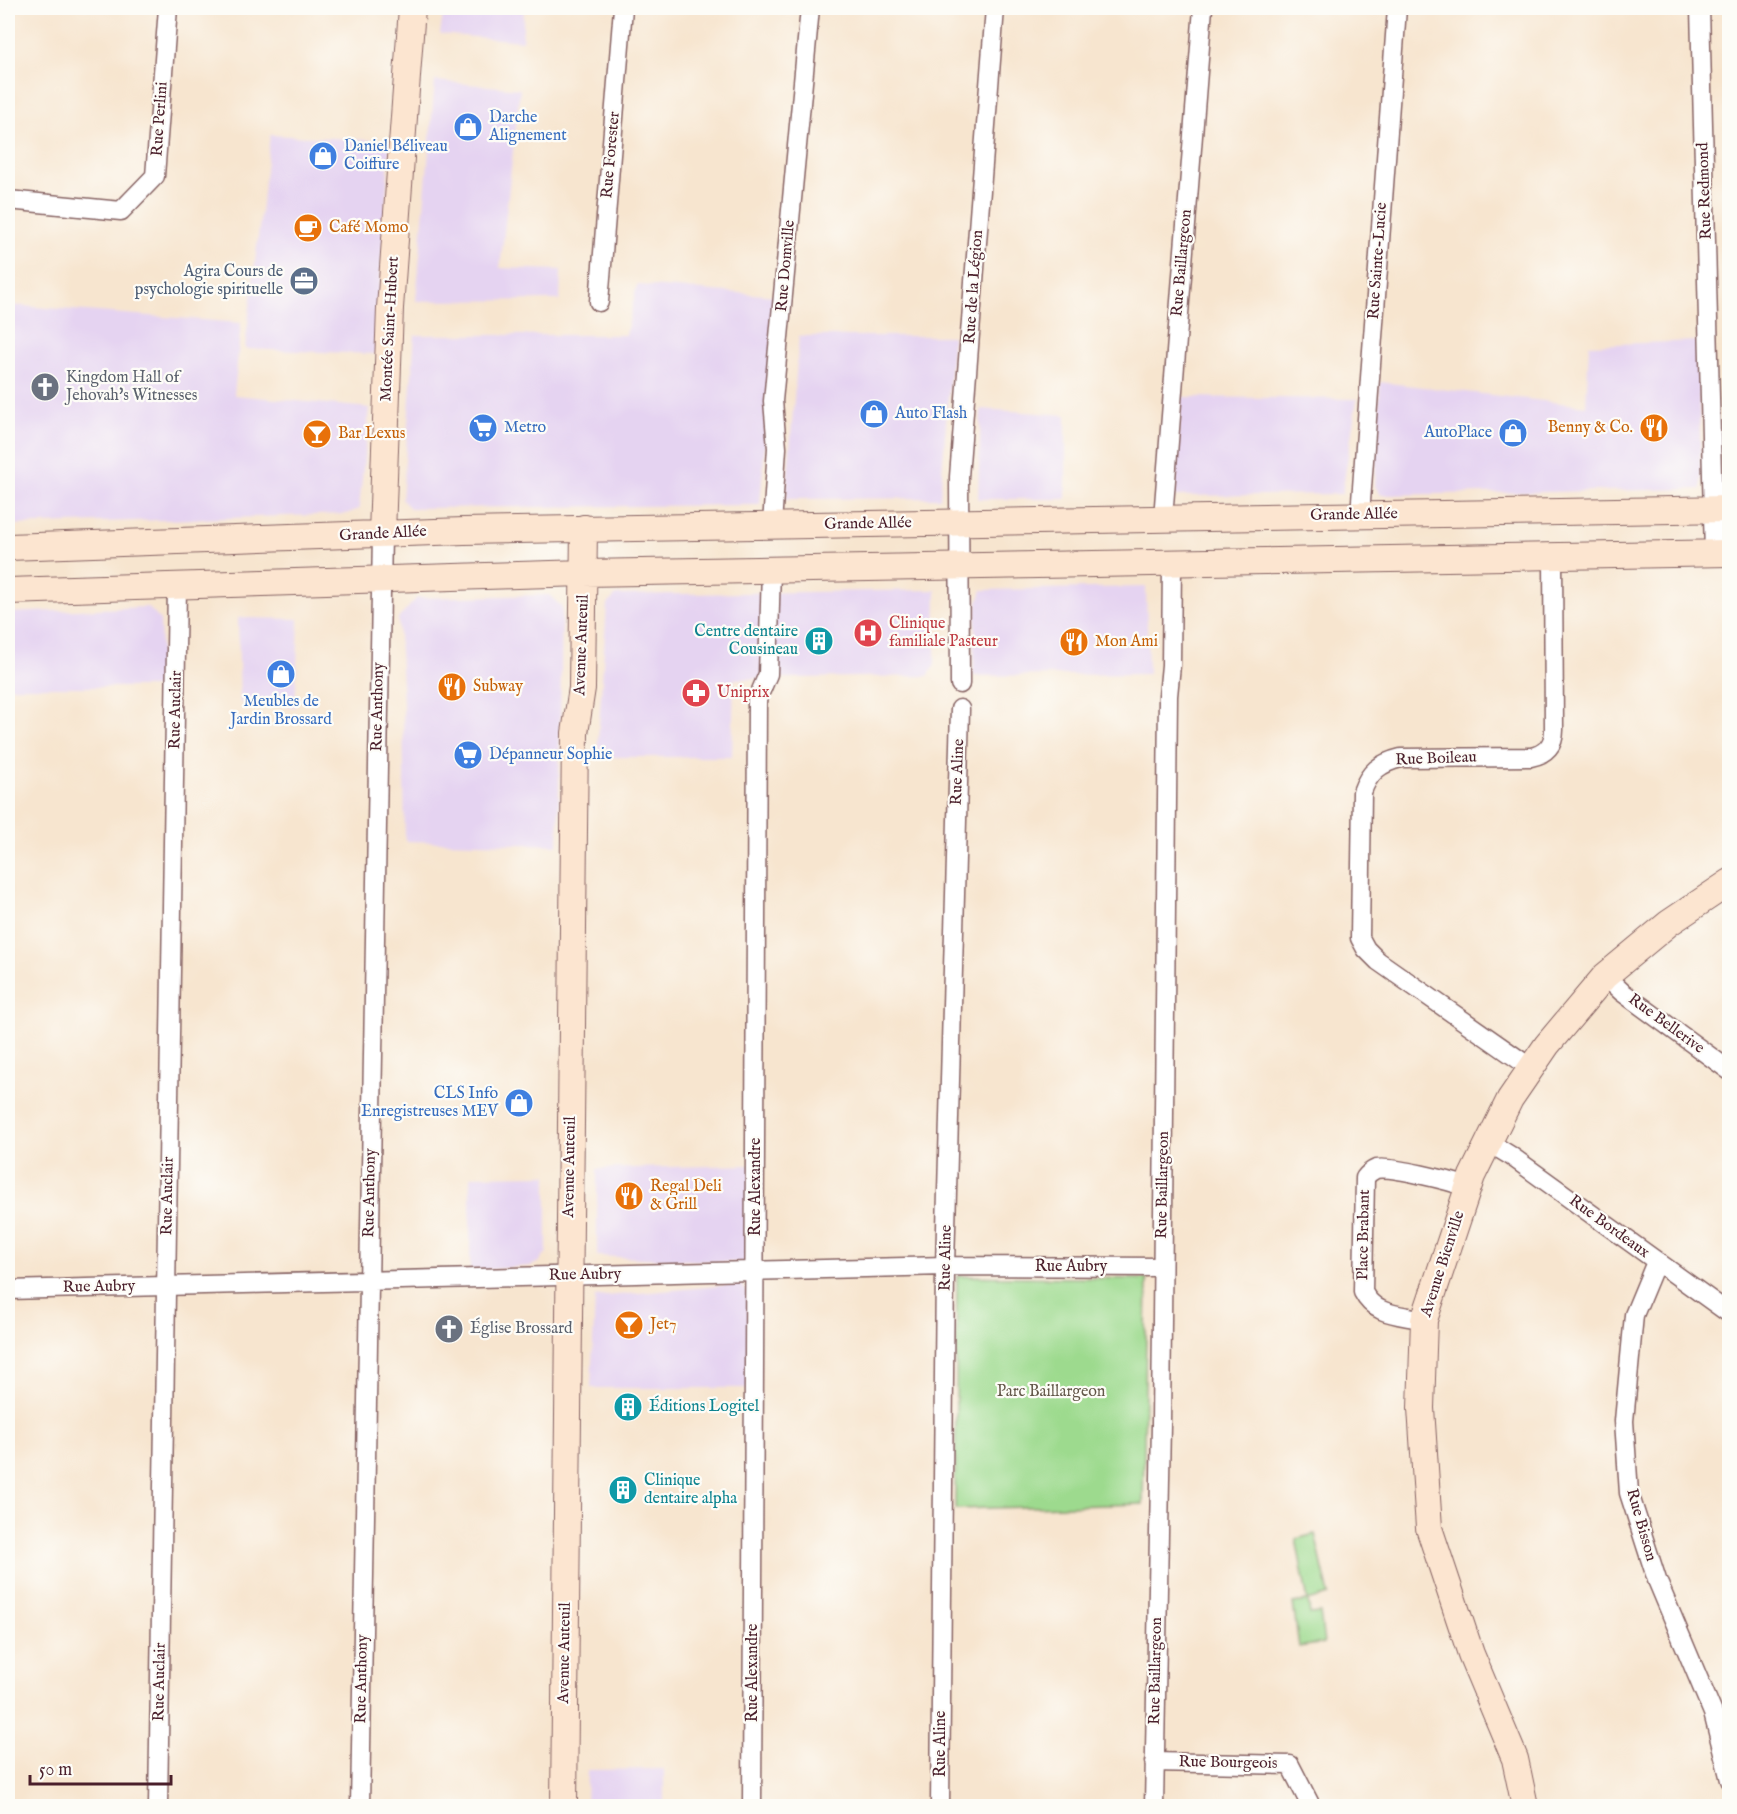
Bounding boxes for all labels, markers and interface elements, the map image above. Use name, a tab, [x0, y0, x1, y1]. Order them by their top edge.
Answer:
street label: Rue Perlini	[147, 81, 173, 157]
place label: Darche Alignement	[488, 108, 567, 146]
street label: Rue Forester	[597, 110, 625, 199]
shop icon: Darche Alignement	[452, 111, 484, 143]
place label: Daniel Béliveau Coiffure	[344, 137, 448, 175]
shop icon: Daniel Béliveau Coiffure	[307, 140, 339, 172]
street label: Rue Redmond	[1693, 142, 1717, 240]
street label: Rue Sainte-Lucie	[1364, 202, 1392, 320]
street label: Rue Baillargeon	[1167, 208, 1197, 318]
cafe icon: Café Momo	[292, 212, 324, 244]
place label: Café Momo	[329, 218, 409, 238]
street label: Rue Domville	[772, 219, 800, 313]
street label: Rue de la Légion	[960, 229, 988, 345]
street label: Montée Saint-Hubert	[376, 255, 404, 402]
place label: Agira Cours de psychologie spirituelle	[135, 262, 283, 300]
office icon: Agira Cours de psychologie spirituelle	[288, 265, 320, 297]
place label: Kingdom Hall of Jehovah's Witnesses	[64, 368, 198, 406]
church icon: Kingdom Hall of Jehovah's Witnesses	[29, 371, 61, 403]
shop icon: Auto Flash	[858, 398, 890, 430]
place label: Auto Flash	[894, 404, 968, 424]
supermarket icon: Metro	[467, 412, 499, 444]
restaurant icon: Benny & Co.	[1638, 412, 1670, 444]
shop icon: AutoPlace	[1497, 417, 1529, 449]
bar icon: Bar Lexus	[301, 418, 333, 450]
place label: Metro	[504, 418, 547, 438]
place label: Benny & Co.	[1548, 418, 1633, 438]
place label: AutoPlace	[1423, 423, 1492, 443]
place label: Bar Lexus	[338, 424, 406, 444]
street label: Grande Allée	[1310, 504, 1398, 526]
street label: Grande Allée	[824, 513, 912, 535]
street label: Grande Allée	[339, 522, 427, 546]
street label: Avenue Auteuil	[570, 593, 594, 697]
place label: Clinique familiale Pasteur	[889, 614, 998, 652]
hospital icon: Clinique familiale Pasteur	[852, 617, 884, 649]
place label: Centre dentaire Cousineau	[694, 622, 798, 660]
building icon: Centre dentaire Cousineau	[803, 625, 835, 657]
restaurant icon: Mon Ami	[1058, 626, 1090, 658]
place label: Mon Ami	[1095, 632, 1158, 652]
shop icon: Meubles de Jardin Brossard	[265, 658, 297, 690]
street label: Rue Anthony	[367, 662, 389, 752]
street label: Rue Auclair	[165, 670, 187, 749]
restaurant icon: Subway	[436, 671, 468, 703]
place label: Subway	[473, 677, 523, 697]
pharmacy icon: Uniprix	[680, 677, 712, 709]
place label: Uniprix	[717, 683, 770, 703]
place label: Meubles de Jardin Brossard	[228, 692, 332, 730]
street label: Rue Aline	[947, 738, 969, 806]
supermarket icon: Dépanneur Sophie	[452, 739, 484, 771]
place label: Dépanneur Sophie	[489, 745, 612, 765]
street label: Rue Boileau	[1395, 748, 1477, 770]
street label: Rue Bellerive	[1624, 990, 1708, 1058]
place label: CLS Info Enregistreuses MEV	[361, 1084, 499, 1122]
shop icon: CLS Info Enregistreuses MEV	[503, 1087, 535, 1119]
street label: Avenue Auteuil	[559, 1116, 581, 1219]
street label: Rue Baillargeon	[1152, 1131, 1174, 1239]
street label: Rue Alexandre	[746, 1138, 766, 1236]
street label: Rue Anthony	[359, 1148, 381, 1238]
street label: Rue Auclair	[157, 1156, 179, 1235]
place label: Regal Deli & Grill	[650, 1177, 722, 1215]
restaurant icon: Regal Deli & Grill	[613, 1180, 645, 1212]
street label: Place Brabant	[1353, 1189, 1375, 1281]
street label: Rue Bordeaux	[1565, 1191, 1654, 1263]
street label: Avenue Bienville	[1416, 1208, 1470, 1320]
street label: Rue Aline	[935, 1225, 957, 1291]
street label: Rue Aubry	[1035, 1257, 1107, 1277]
street label: Rue Aubry	[549, 1264, 622, 1286]
street label: Rue Aubry	[63, 1276, 136, 1298]
bar icon: Jet7	[613, 1309, 645, 1341]
church icon: Église Brossard	[433, 1313, 465, 1345]
place label: Jet7	[648, 1315, 676, 1335]
place label: Église Brossard	[470, 1317, 573, 1339]
park label: Parc Baillargeon	[997, 1382, 1106, 1402]
building icon: Éditions Logitel	[612, 1391, 644, 1423]
place label: Éditions Logitel	[649, 1395, 760, 1417]
place label: Clinique dentaire alpha	[644, 1471, 737, 1509]
building icon: Clinique dentaire alpha	[607, 1474, 639, 1506]
street label: Rue Bisson	[1621, 1486, 1661, 1564]
street label: Avenue Auteuil	[554, 1602, 576, 1705]
street label: Rue Baillargeon	[1145, 1617, 1167, 1725]
street label: Rue Alexandre	[743, 1624, 763, 1722]
street label: Rue Anthony	[351, 1634, 373, 1724]
street label: Rue Auclair	[149, 1642, 171, 1721]
street label: Rue Aline	[931, 1711, 951, 1777]
scale bar	[30, 1748, 171, 1786]
street label: Rue Bourgeois	[1178, 1752, 1278, 1774]
text: 50 m	[39, 1759, 72, 1782]

